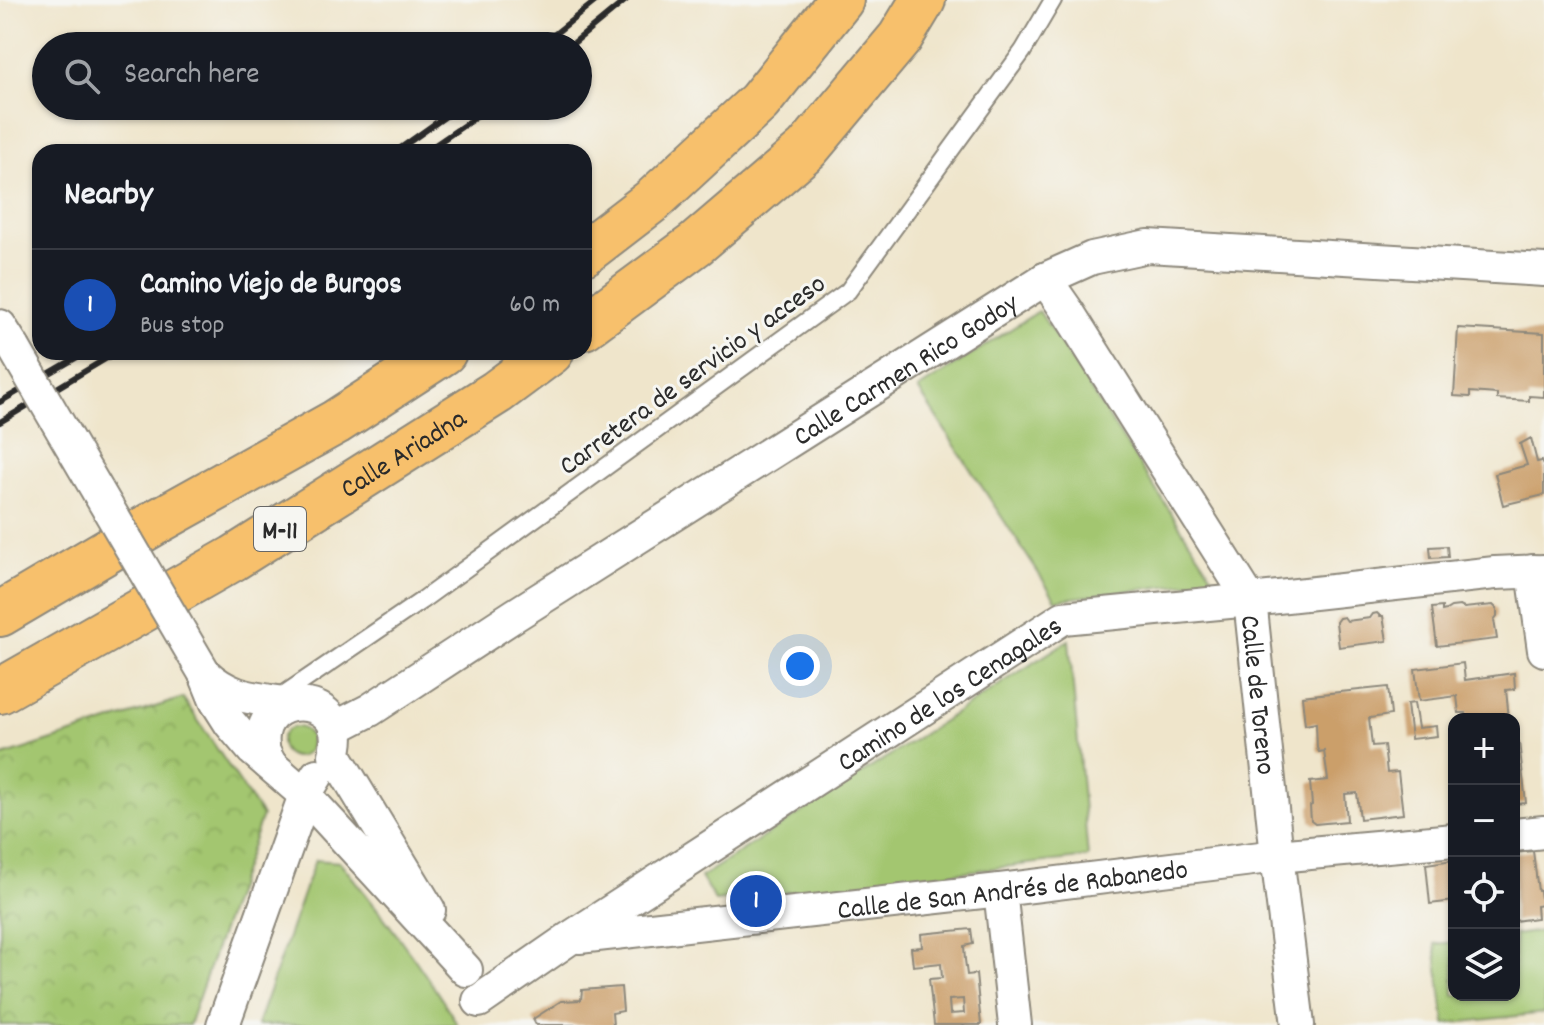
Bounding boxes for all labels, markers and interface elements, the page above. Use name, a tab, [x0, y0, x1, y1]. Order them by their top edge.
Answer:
search box	[32, 32, 592, 120]
icon: search	[60, 54, 104, 98]
text: Search here	[124, 55, 260, 98]
text: Nearby	[64, 172, 153, 221]
text: Camino Viejo de Burgos	[140, 265, 402, 308]
street label: Carretera de servicio y acceso	[552, 267, 836, 488]
street label: Calle Carmen Rico Godoy	[787, 285, 1028, 459]
text: 1	[87, 287, 93, 324]
text: 60 m	[509, 287, 560, 324]
text: Bus stop	[140, 308, 225, 345]
street label: Calle Ariadna	[334, 401, 476, 511]
road number: M-11	[254, 507, 306, 551]
street label: Camino de los Cenagales	[831, 609, 1072, 784]
street label: Calle de Toreno	[1227, 613, 1283, 777]
your location	[780, 646, 820, 686]
map controls	[1448, 713, 1520, 1001]
button: +	[1448, 713, 1520, 785]
button: −	[1448, 785, 1520, 857]
street label: Calle de San Andrés de Rabanedo	[835, 852, 1190, 933]
button: locate	[1448, 857, 1520, 929]
pin: 1	[730, 871, 782, 931]
button: layers	[1448, 929, 1520, 1001]

